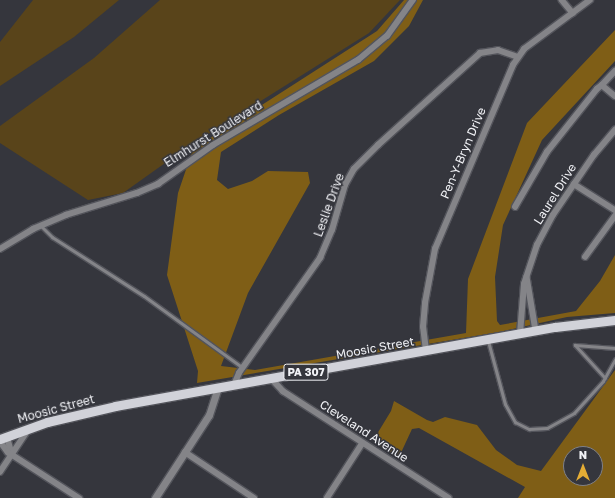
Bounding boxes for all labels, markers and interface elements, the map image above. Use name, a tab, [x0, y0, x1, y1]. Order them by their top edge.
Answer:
street label: Elmhurst Boulevard	[161, 98, 265, 170]
street label: Pen-Y-Bryn Drive	[437, 105, 489, 201]
street label: Laurel Drive	[531, 161, 579, 227]
street label: Leslie Drive	[311, 171, 347, 239]
street label: Moosic Street	[335, 334, 415, 362]
road number: PA 307	[283, 363, 329, 381]
street label: Moosic Street	[16, 392, 96, 426]
street label: Cleveland Avenue	[317, 397, 411, 465]
north arrow	[563, 446, 603, 486]
text: N	[579, 448, 587, 461]

